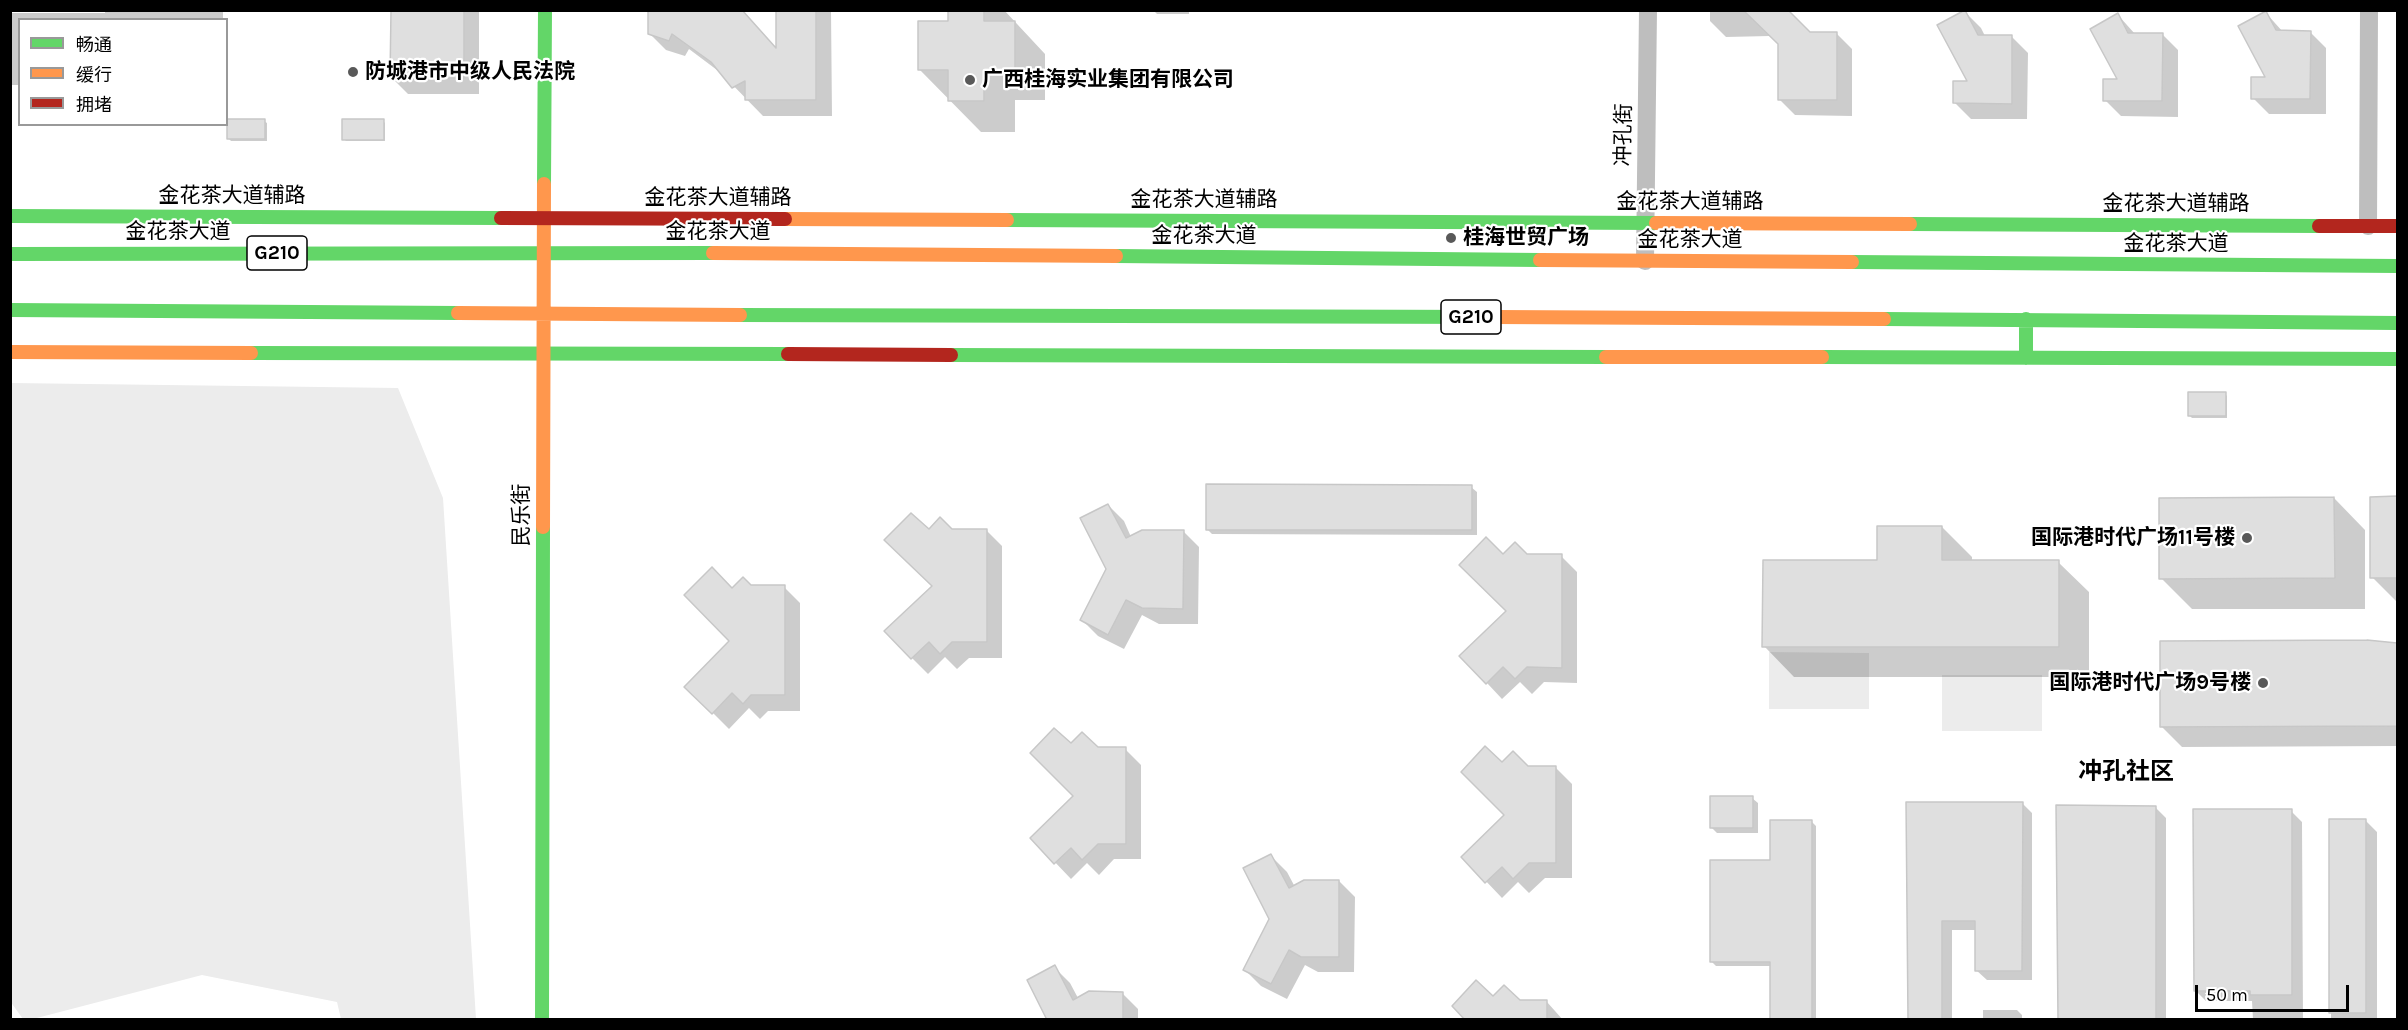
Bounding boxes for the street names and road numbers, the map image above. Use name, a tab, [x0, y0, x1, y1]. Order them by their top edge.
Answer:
street label: 冲孔街	[1611, 103, 1637, 167]
street label: 金花茶大道辅路	[159, 183, 305, 209]
street label: 金花茶大道辅路	[645, 185, 791, 211]
street label: 金花茶大道辅路	[1131, 187, 1277, 213]
street label: 金花茶大道辅路	[1617, 189, 1763, 215]
street label: 金花茶大道辅路	[2103, 191, 2249, 217]
street label: 金花茶大道	[126, 219, 230, 245]
street label: 金花茶大道	[666, 219, 770, 245]
street label: 金花茶大道	[1152, 223, 1256, 249]
street label: 金花茶大道	[1638, 227, 1742, 253]
street label: 金花茶大道	[2124, 231, 2228, 257]
road number: G210	[247, 236, 307, 270]
road number: G210	[1441, 300, 1501, 334]
street label: 民乐街	[509, 484, 535, 546]

